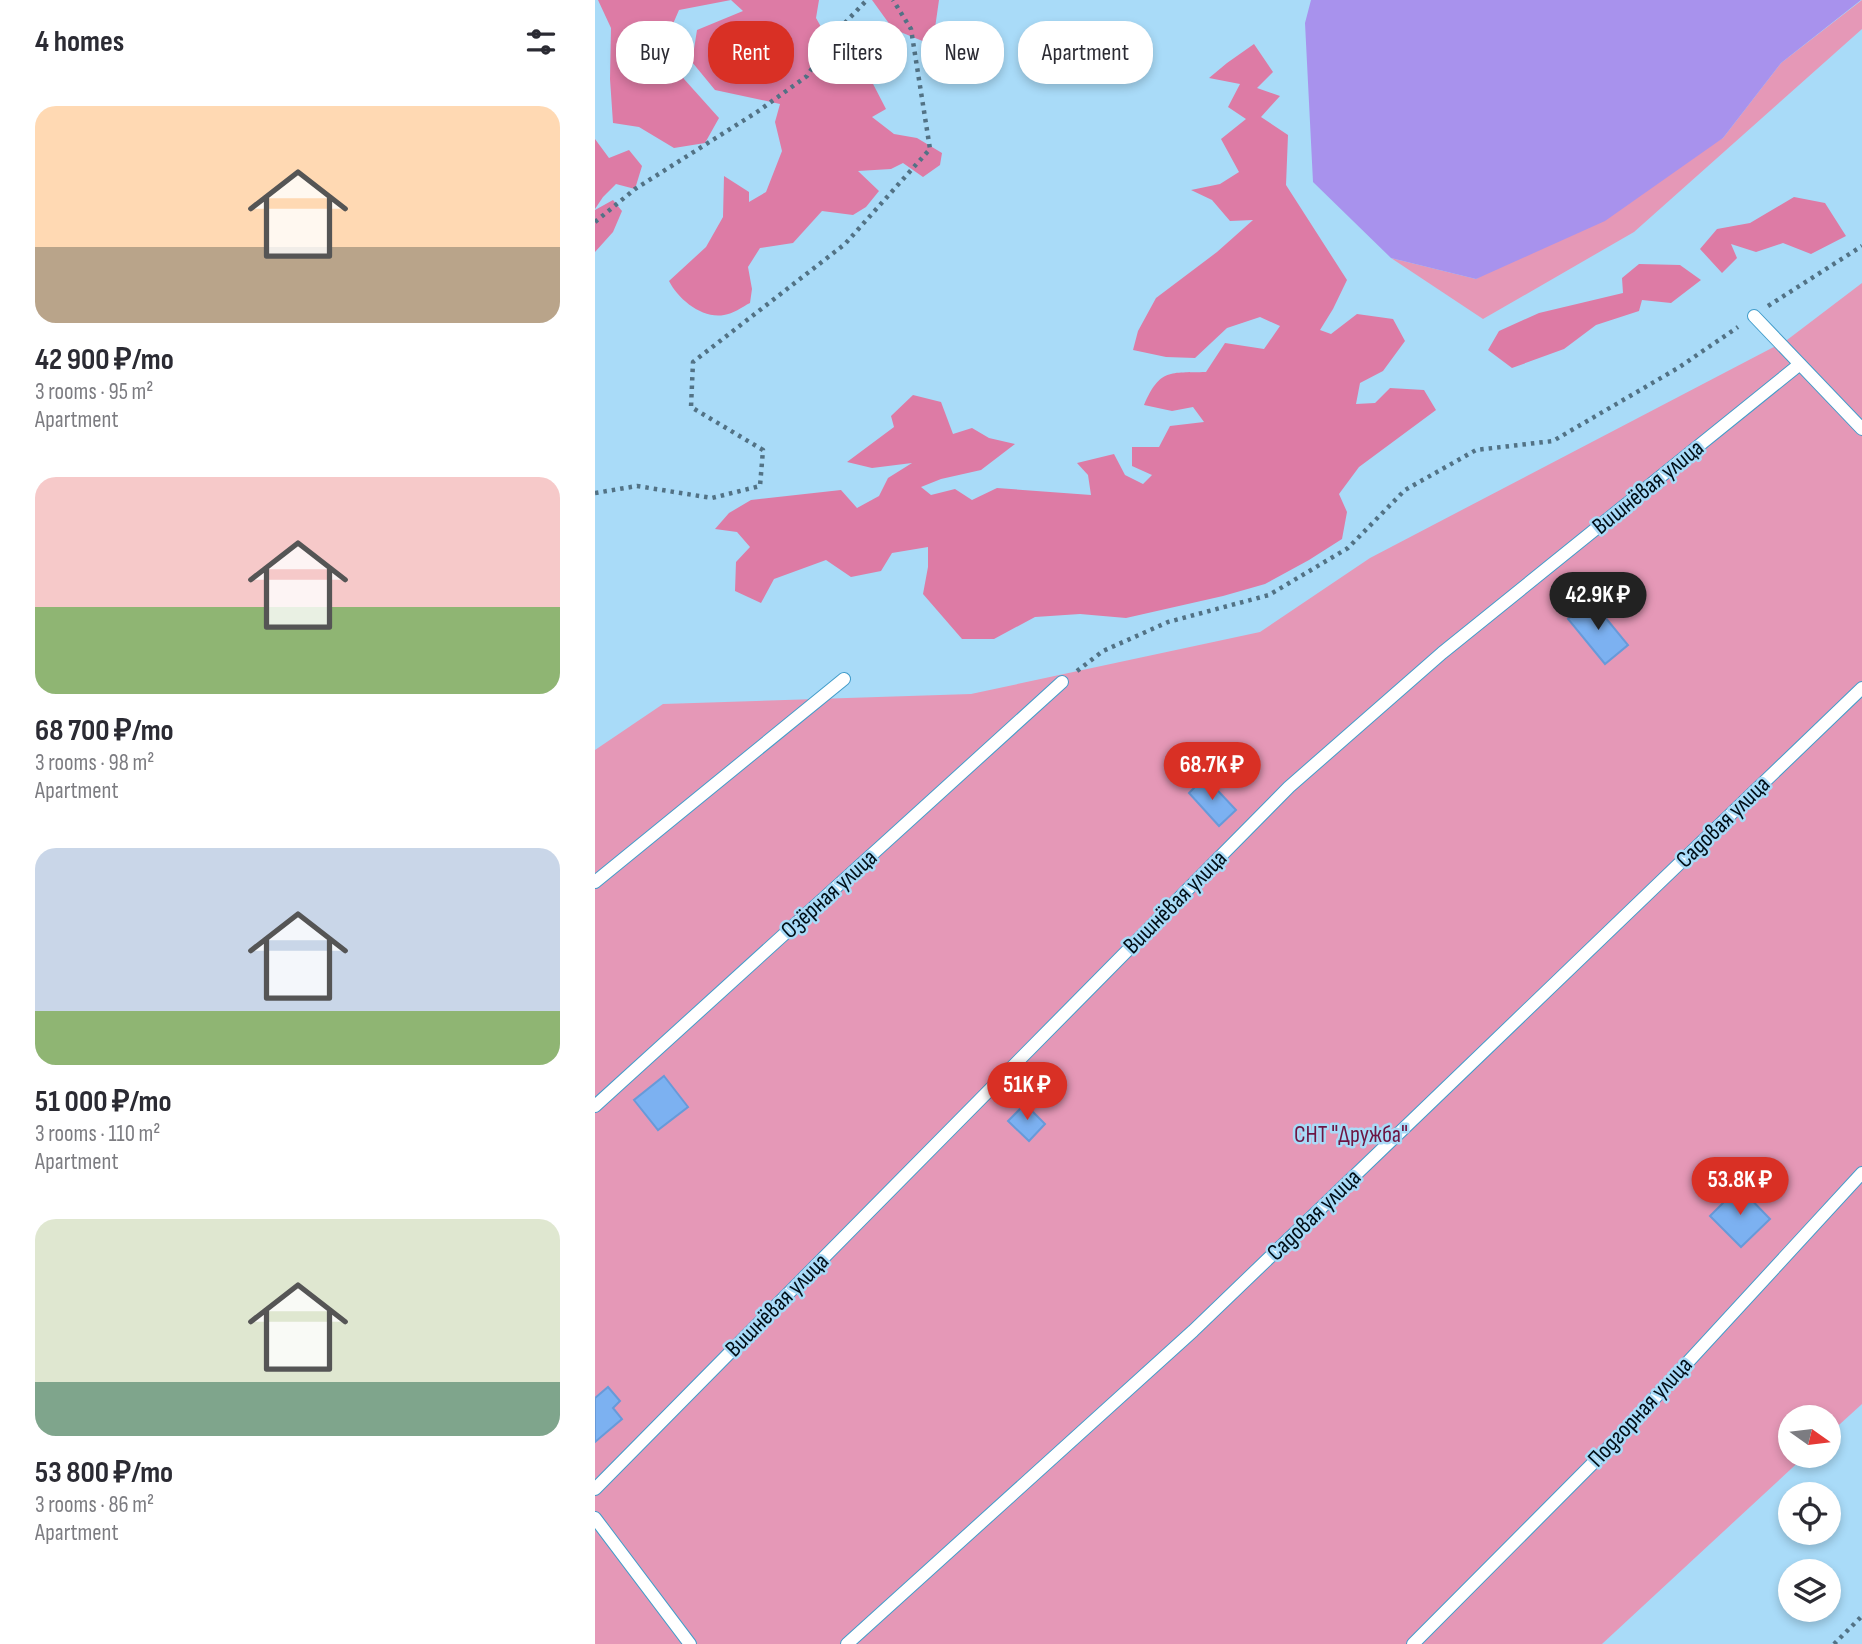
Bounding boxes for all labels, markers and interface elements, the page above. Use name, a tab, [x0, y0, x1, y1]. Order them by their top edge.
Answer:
chip: Buy	[616, 21, 694, 84]
chip: Rent	[708, 21, 794, 84]
chip: Filters	[808, 21, 907, 84]
chip: New	[921, 21, 1004, 84]
chip: Apartment	[1018, 21, 1153, 84]
icon: filters	[522, 23, 560, 61]
text: 4 homes	[35, 24, 124, 60]
icon: home	[235, 151, 361, 277]
text: 42 900 ₽/mo	[35, 342, 174, 378]
text: 3 rooms · 95 m²	[35, 378, 154, 406]
text: Apartment	[35, 406, 119, 434]
street label: Вишнёвая улица	[1586, 433, 1710, 541]
icon: home	[235, 522, 361, 648]
pin: 42.9K ₽	[1533, 572, 1663, 632]
text: 42.9K ₽	[1566, 581, 1630, 609]
text: 68 700 ₽/mo	[35, 713, 174, 749]
pin: 68.7K ₽	[1147, 742, 1277, 802]
text: 3 rooms · 98 m²	[35, 749, 154, 777]
text: 68.7K ₽	[1180, 751, 1244, 779]
street label: Садовая улица	[1670, 770, 1776, 874]
text: Apartment	[35, 777, 119, 805]
street label: Озёрная улица	[775, 843, 883, 945]
street label: Вишнёвая улица	[1117, 844, 1233, 960]
icon: home	[235, 893, 361, 1019]
pin: 51K ₽	[978, 1062, 1076, 1122]
text: 51K ₽	[1003, 1071, 1051, 1099]
text: 51 000 ₽/mo	[35, 1084, 172, 1120]
text: 3 rooms · 110 m²	[35, 1120, 160, 1148]
park label: СНТ "Дружба"	[1294, 1120, 1408, 1149]
text: Apartment	[35, 1148, 119, 1176]
pin: 53.8K ₽	[1675, 1158, 1805, 1217]
street label: Садовая улица	[1261, 1163, 1367, 1267]
text: 53.8K ₽	[1708, 1166, 1772, 1194]
street label: Вишнёвая улица	[719, 1247, 835, 1363]
icon: home	[235, 1264, 361, 1390]
street label: Подгорная улица	[1582, 1351, 1698, 1473]
north arrow	[1778, 1405, 1841, 1468]
map controls	[1778, 1405, 1841, 1622]
text: 53 800 ₽/mo	[35, 1455, 173, 1491]
button: locate	[1778, 1482, 1841, 1545]
text: 3 rooms · 86 m²	[35, 1491, 154, 1519]
text: Apartment	[35, 1519, 119, 1547]
button: layers	[1778, 1559, 1841, 1622]

